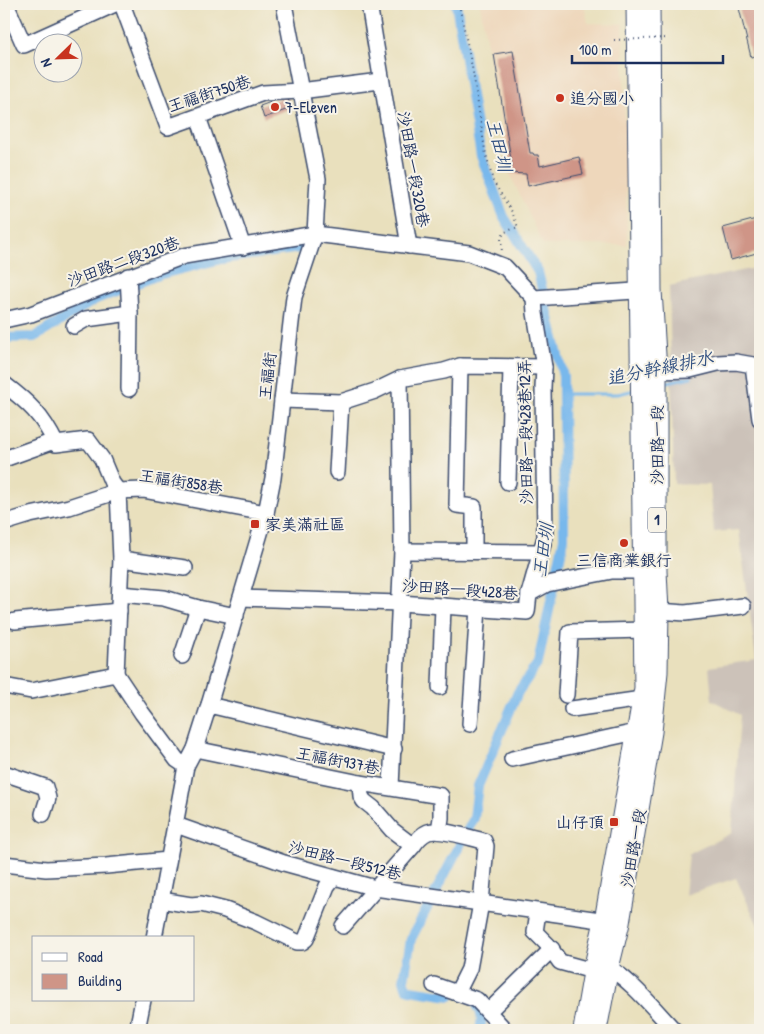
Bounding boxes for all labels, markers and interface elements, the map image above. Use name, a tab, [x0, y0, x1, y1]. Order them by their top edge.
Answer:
north arrow	[32, 32, 82, 82]
scale bar	[572, 32, 723, 64]
text: 100 m	[579, 39, 612, 60]
text: N	[35, 56, 56, 70]
street label: 王福街750巷	[165, 69, 253, 117]
place label: 追分國小	[570, 87, 634, 109]
marker: 追分國小	[554, 92, 566, 104]
place label: 7-Eleven	[285, 96, 337, 118]
marker: 7-Eleven	[269, 101, 281, 113]
street label: 沙田路一段320巷	[393, 109, 435, 229]
water label: 王田圳	[481, 116, 519, 176]
street label: 沙田路二段320巷	[64, 231, 182, 291]
water label: 追分幹線排水	[604, 344, 716, 391]
street label: 王福街	[253, 351, 281, 401]
street label: 沙田路一段428巷12弄	[513, 359, 537, 505]
street label: 沙田路一段	[646, 405, 668, 485]
street label: 王福街858巷	[137, 464, 225, 498]
road number: 1	[648, 508, 666, 532]
place label: 家美滿社區	[265, 513, 345, 535]
marker: 家美滿社區	[249, 518, 261, 530]
water label: 王田圳	[526, 519, 559, 578]
marker: 三信商業銀行	[618, 537, 630, 549]
place label: 三信商業銀行	[576, 549, 672, 571]
street label: 沙田路一段428巷	[401, 574, 519, 604]
street label: 王福街937巷	[294, 741, 382, 779]
street label: 沙田路一段	[615, 807, 651, 889]
place label: 山仔頂	[556, 811, 604, 833]
marker: 山仔頂	[608, 816, 620, 828]
street label: 沙田路一段512巷	[286, 835, 404, 885]
legend	[32, 936, 195, 1002]
text: Road	[78, 946, 103, 967]
text: Building	[78, 970, 122, 991]

